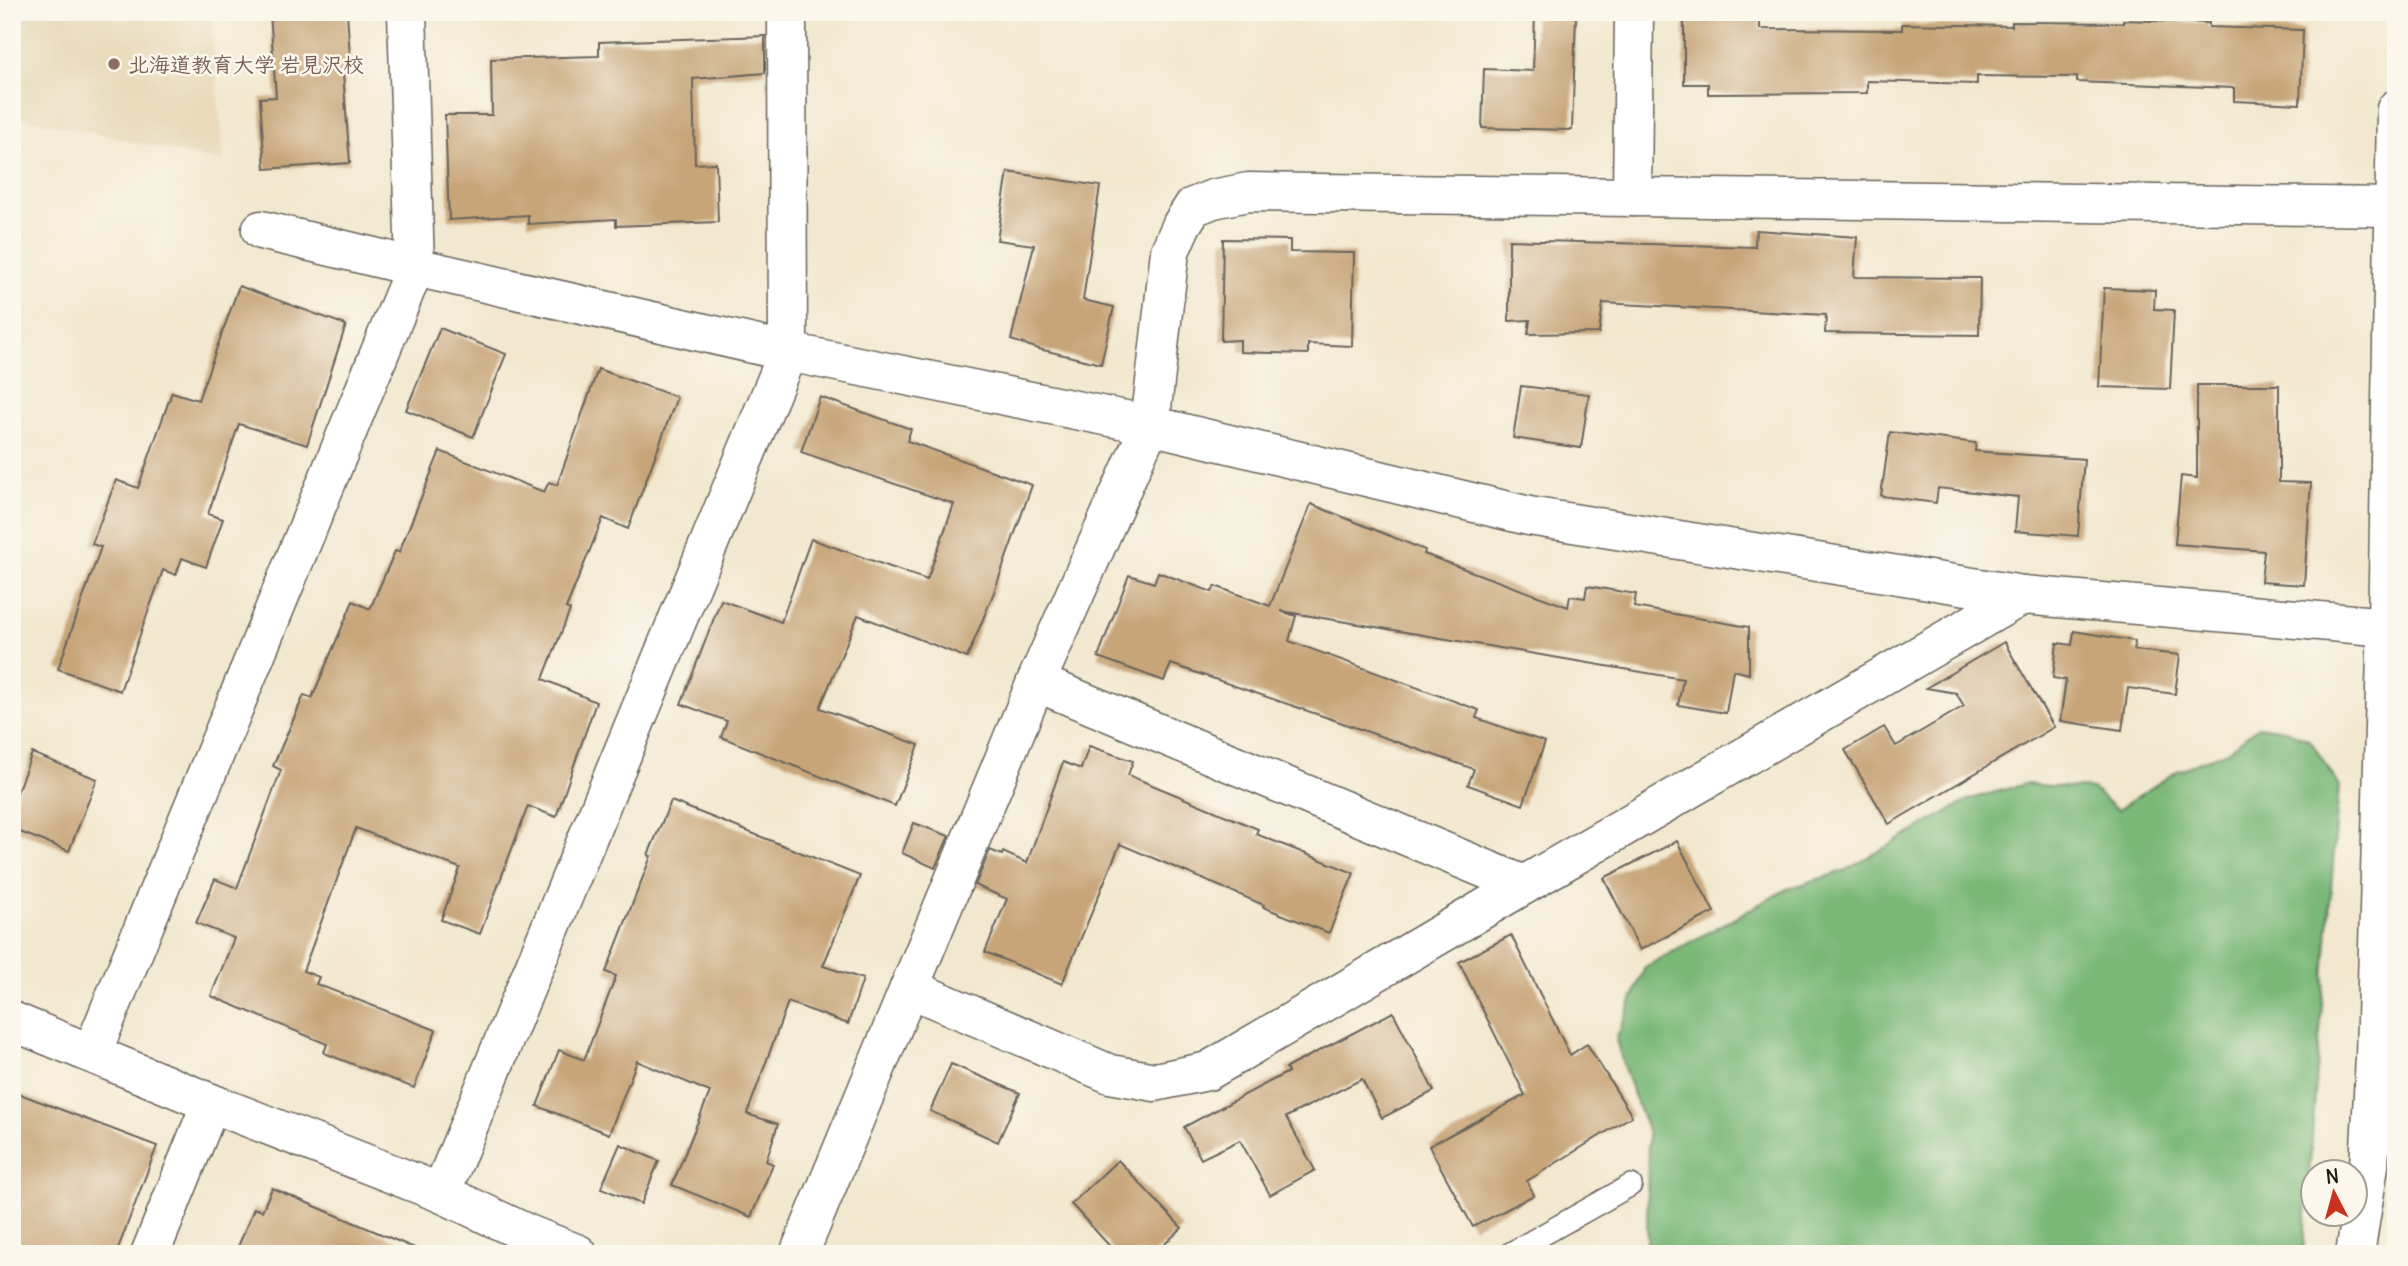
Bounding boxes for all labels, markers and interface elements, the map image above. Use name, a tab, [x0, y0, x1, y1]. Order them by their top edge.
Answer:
place label: 北海道教育大学 岩見沢校	[128, 51, 364, 78]
marker: 北海道教育大学 岩見沢校	[106, 56, 122, 72]
north arrow	[2300, 1158, 2370, 1228]
text: N	[2324, 1163, 2340, 1189]

